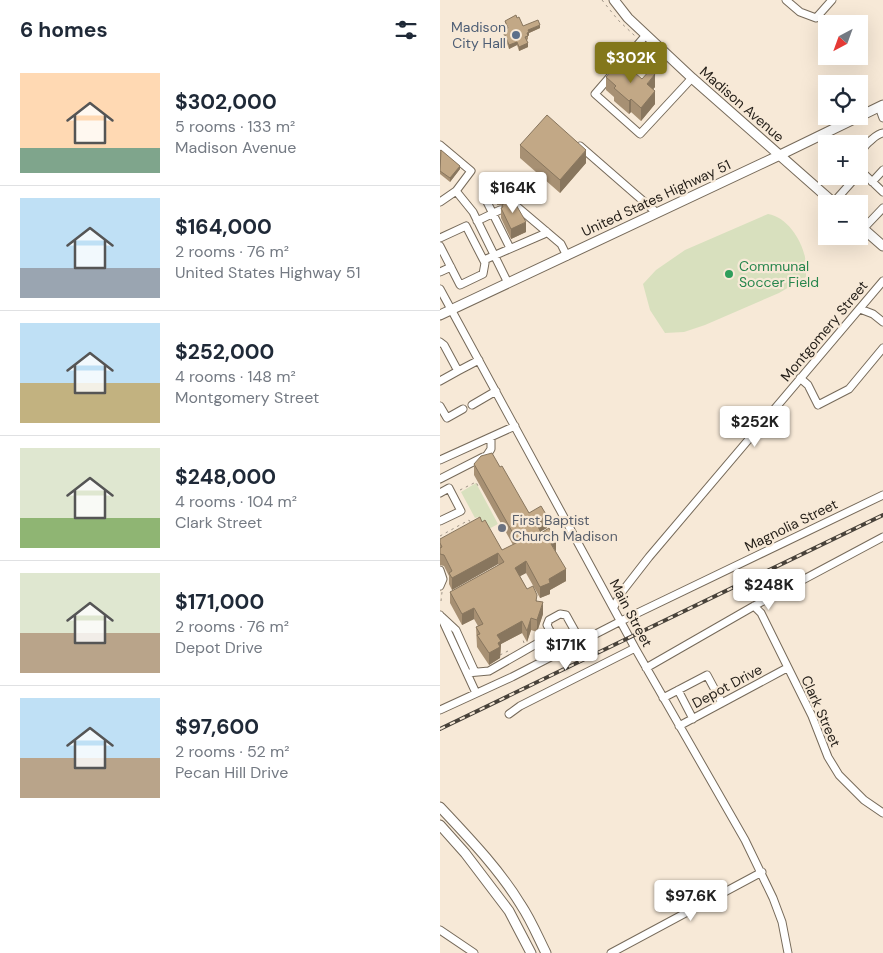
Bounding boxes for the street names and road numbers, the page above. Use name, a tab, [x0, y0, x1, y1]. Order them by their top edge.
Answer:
street label: Madison Avenue	[696, 62, 788, 146]
street label: United States Highway 51	[579, 156, 733, 240]
street label: Montgomery Street	[777, 277, 871, 385]
street label: Magnolia Street	[742, 495, 840, 555]
street label: Main Street	[606, 576, 656, 650]
street label: Depot Drive	[689, 660, 765, 712]
street label: Clark Street	[797, 672, 845, 750]

